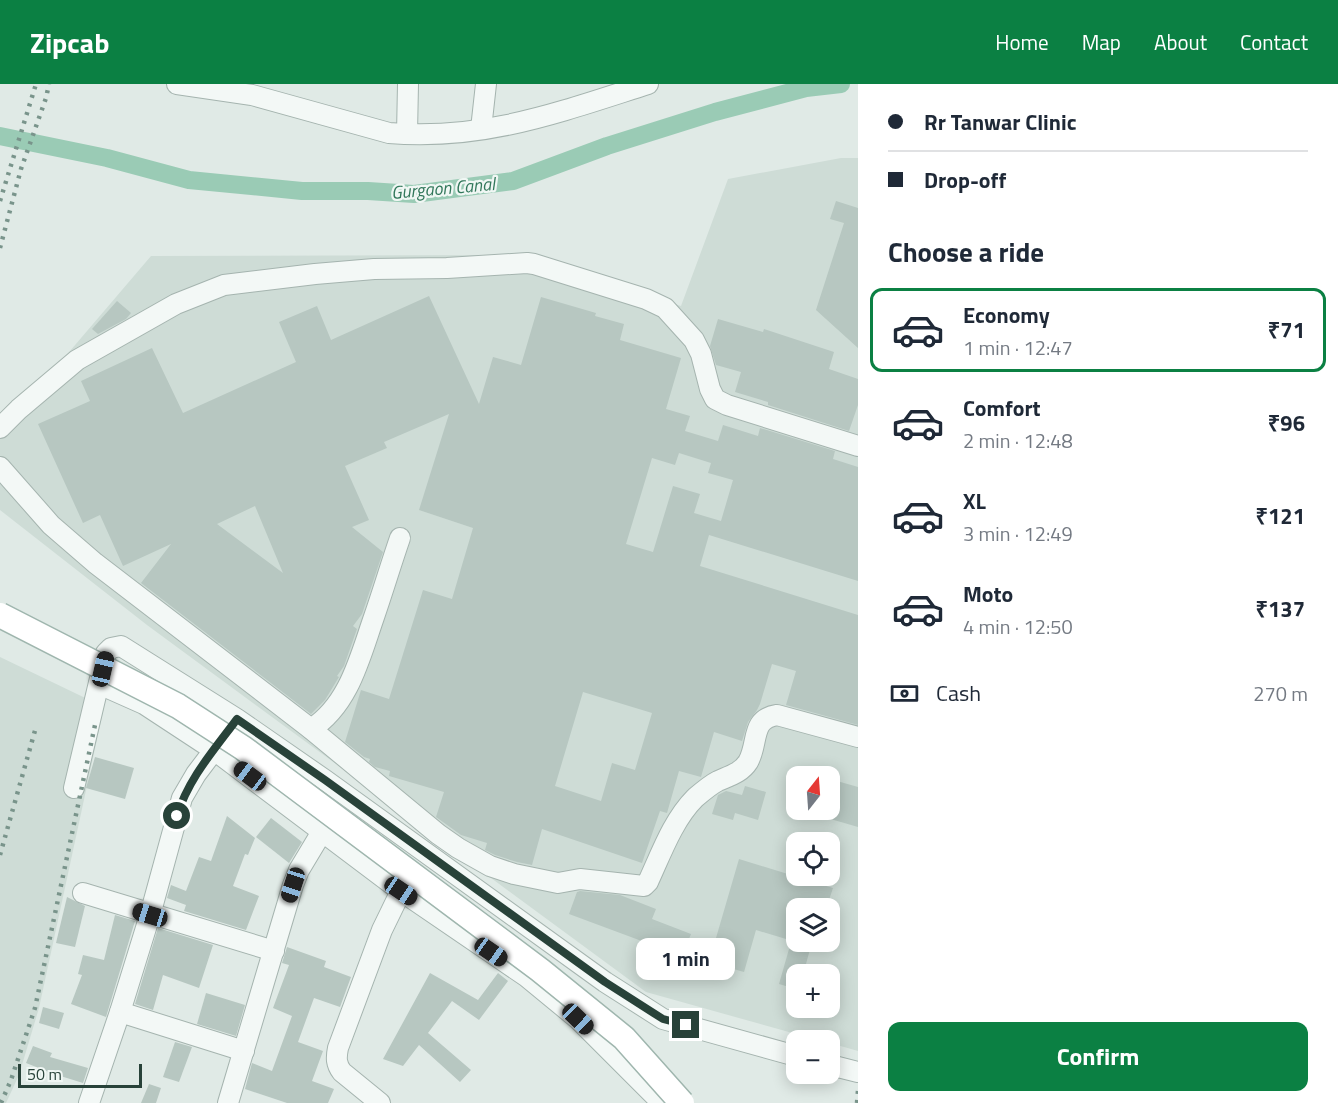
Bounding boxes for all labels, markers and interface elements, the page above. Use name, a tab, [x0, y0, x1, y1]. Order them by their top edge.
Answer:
text: Zipcab	[30, 21, 109, 64]
text: Home	[995, 26, 1049, 58]
text: Map	[1082, 26, 1121, 58]
text: About	[1154, 26, 1207, 58]
text: Contact	[1240, 26, 1308, 58]
text: Rr Tanwar Clinic	[924, 105, 1076, 139]
text: Drop-off	[924, 163, 1006, 197]
water label: Gurgaon Canal	[390, 170, 498, 206]
text: Choose a ride	[888, 231, 1044, 272]
text: Economy	[963, 298, 1050, 332]
icon: car	[891, 303, 945, 357]
text: ₹71	[1268, 313, 1305, 347]
text: 1 min · 12:47	[963, 332, 1073, 363]
text: Comfort	[963, 391, 1041, 425]
icon: car	[891, 396, 945, 450]
text: ₹96	[1268, 406, 1305, 440]
text: 2 min · 12:48	[963, 425, 1073, 456]
text: XL	[963, 484, 986, 518]
icon: car	[891, 489, 945, 543]
text: ₹121	[1255, 499, 1305, 533]
text: 3 min · 12:49	[963, 518, 1073, 549]
text: Moto	[963, 577, 1013, 611]
icon: car	[891, 582, 945, 636]
text: ₹137	[1255, 592, 1305, 626]
text: 4 min · 12:50	[963, 611, 1073, 642]
car	[90, 649, 116, 689]
text: Cash	[936, 676, 981, 710]
icon: cash	[888, 677, 921, 710]
text: 270 m	[1253, 678, 1308, 709]
car	[230, 758, 270, 794]
north arrow	[786, 766, 840, 820]
map controls	[786, 766, 840, 1084]
route start	[163, 802, 190, 829]
button: locate	[786, 832, 840, 886]
car	[279, 865, 307, 905]
car	[381, 873, 421, 909]
button: layers	[786, 898, 840, 952]
car	[130, 901, 170, 929]
car	[471, 934, 511, 970]
callout: 1 min	[636, 938, 736, 980]
text: 1 min	[661, 943, 710, 974]
button: +	[786, 964, 840, 1018]
car	[559, 1000, 597, 1038]
route end	[672, 1011, 699, 1038]
button: Confirm	[888, 1022, 1308, 1091]
button: −	[786, 1030, 840, 1084]
scale bar	[18, 1061, 142, 1088]
text: 50 m	[27, 1062, 62, 1086]

